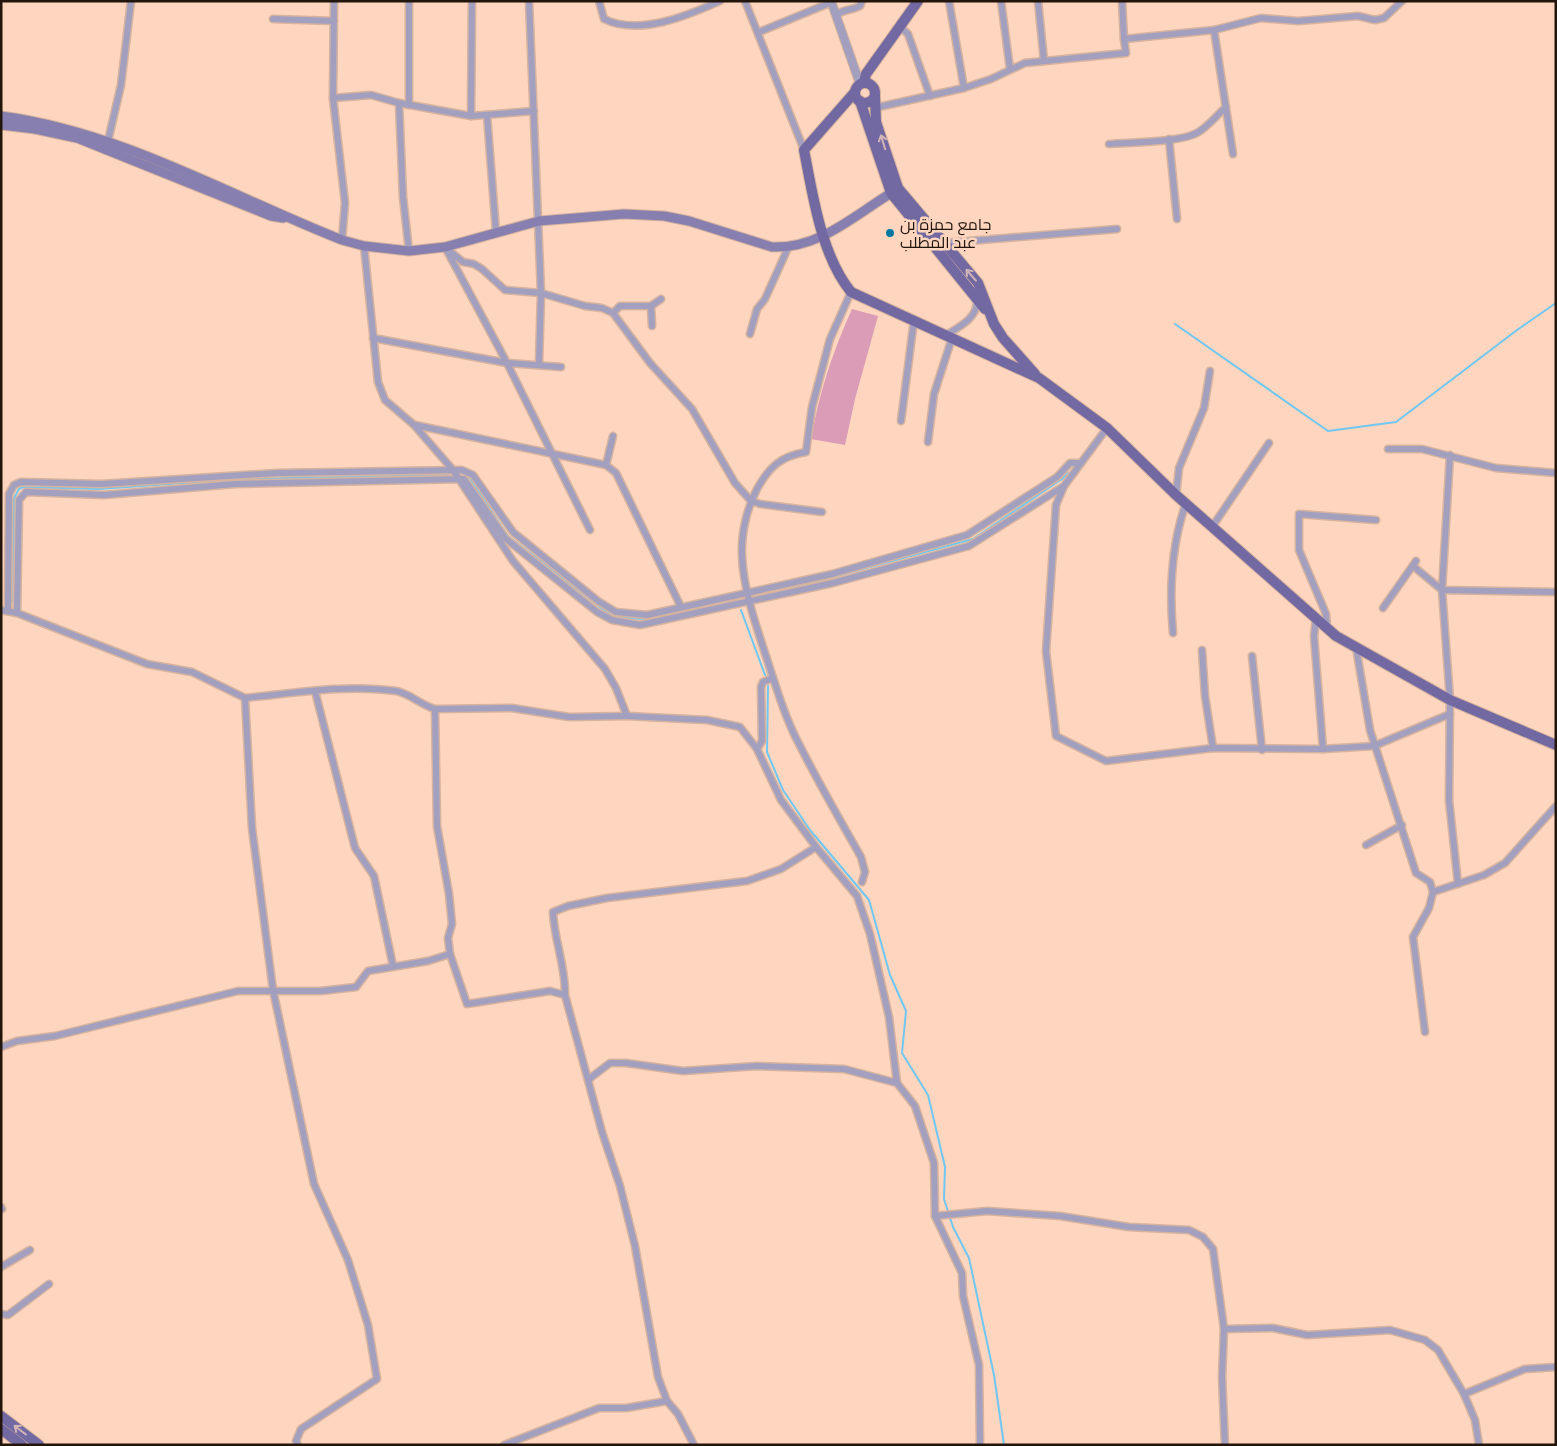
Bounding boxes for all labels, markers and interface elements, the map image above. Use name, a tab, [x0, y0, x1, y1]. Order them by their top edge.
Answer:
one-way arrow	[877, 134, 887, 150]
place label: جامع حمزة بن عبد المطلب	[900, 214, 991, 252]
marker: جامع حمزة بن عبد المطلب	[884, 227, 896, 239]
one-way arrow	[966, 268, 977, 281]
one-way arrow	[14, 1425, 27, 1436]

